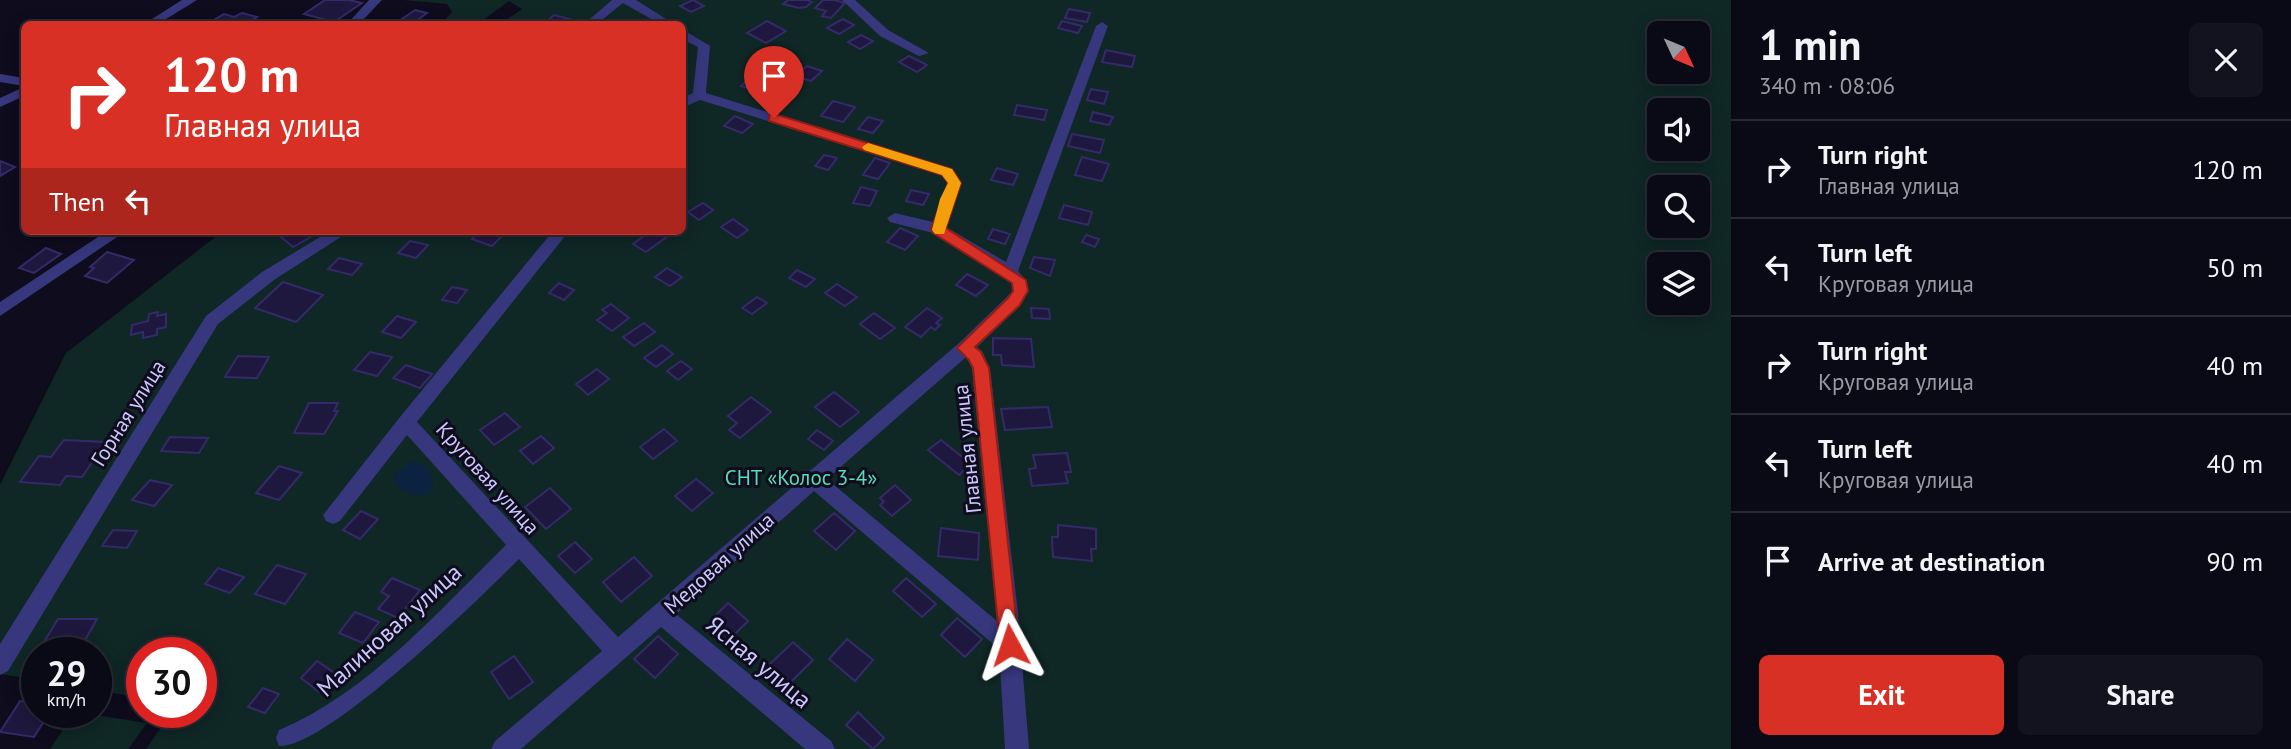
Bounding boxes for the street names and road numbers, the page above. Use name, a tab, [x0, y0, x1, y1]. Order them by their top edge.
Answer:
street label: Горная улица	[85, 355, 171, 471]
street label: Главная улица	[947, 383, 987, 515]
street label: Круговая улица	[430, 416, 546, 540]
street label: Медовая улица	[658, 506, 780, 620]
street label: Малиновая улица	[310, 557, 468, 703]
street label: Ясная улица	[700, 609, 818, 715]

